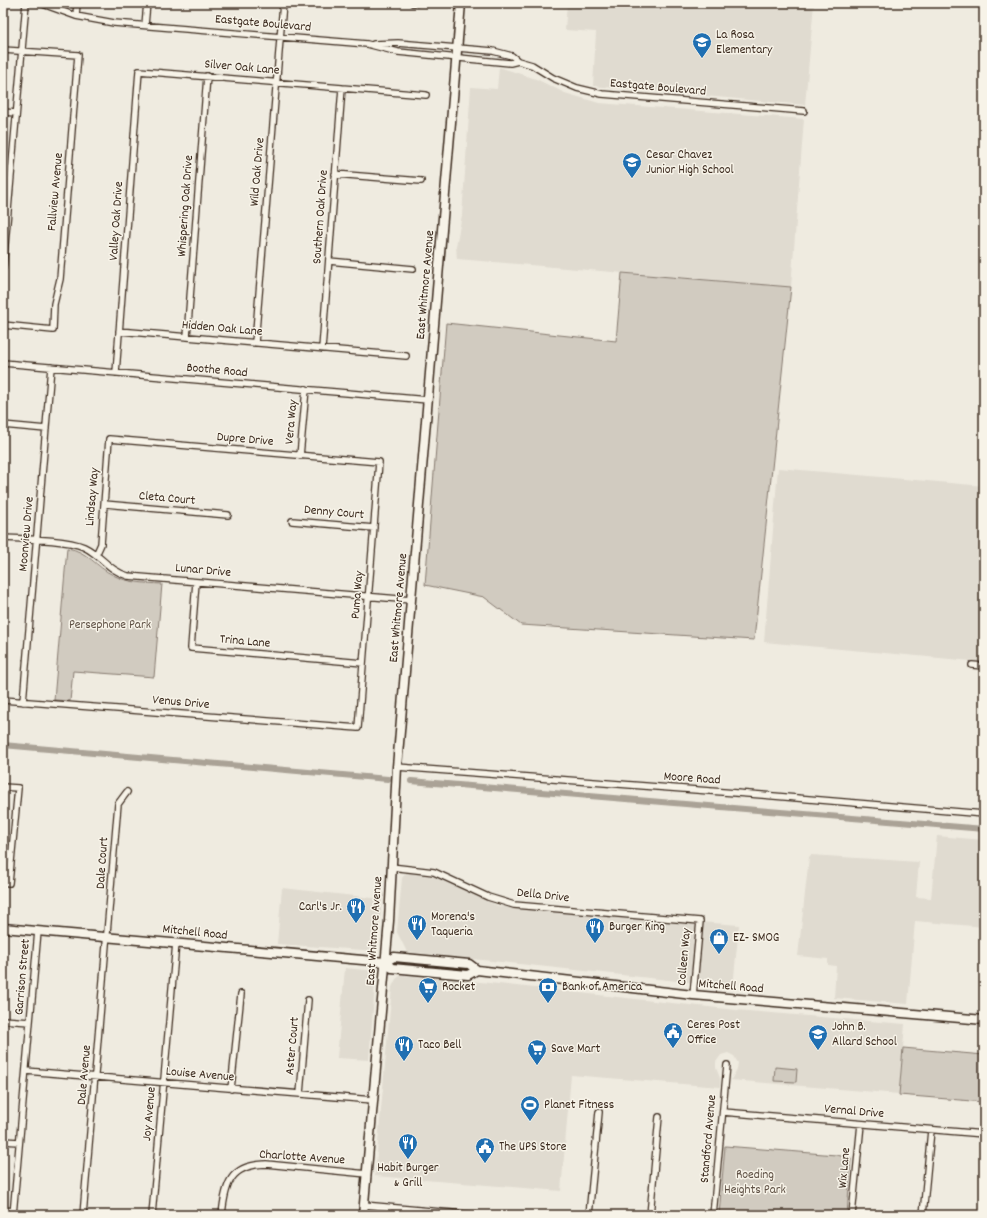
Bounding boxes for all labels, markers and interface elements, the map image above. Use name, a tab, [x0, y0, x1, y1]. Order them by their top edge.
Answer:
street label: Eastgate Boulevard	[214, 10, 312, 38]
place label: La Rosa Elementary	[716, 26, 773, 60]
school or university icon: La Rosa Elementary	[691, 31, 713, 59]
street label: Silver Oak Lane	[204, 55, 281, 81]
street label: Eastgate Boulevard	[609, 74, 707, 102]
street label: Wild Oak Drive	[246, 137, 270, 207]
place label: Cesar Chavez Junior High School	[646, 146, 734, 180]
school or university icon: Cesar Chavez Junior High School	[621, 151, 643, 179]
street label: Fallview Avenue	[43, 152, 69, 232]
street label: Whispering Oak Drive	[173, 154, 199, 257]
street label: Southern Oak Drive	[308, 169, 334, 265]
street label: Valley Oak Drive	[105, 180, 129, 261]
street label: East Whitmore Avenue	[412, 229, 440, 340]
street label: Hidden Oak Lane	[181, 316, 263, 342]
street label: Boothe Road	[186, 359, 248, 383]
street label: Vera Way	[281, 398, 303, 445]
street label: Dupre Drive	[216, 428, 274, 452]
street label: Lindsay Way	[81, 466, 105, 527]
street label: Cleta Court	[138, 487, 196, 511]
street label: Moonview Drive	[14, 495, 40, 572]
street label: Denny Court	[303, 501, 365, 525]
street label: East Whitmore Avenue	[385, 552, 413, 663]
street label: Lunar Drive	[174, 559, 232, 583]
street label: Puma Way	[346, 569, 370, 620]
park label: Persephone Park	[69, 616, 151, 635]
street label: Trina Lane	[219, 630, 271, 654]
street label: Venus Drive	[152, 691, 211, 715]
street label: Moore Road	[663, 768, 721, 790]
street label: Dale Court	[92, 836, 114, 890]
street label: East Whitmore Avenue	[362, 875, 388, 986]
street label: Della Drive	[516, 884, 570, 908]
restaurant icon: Carl's Jr.	[345, 896, 367, 924]
place label: Carl's Jr.	[299, 898, 342, 917]
place label: Morena's Taqueria	[431, 908, 475, 942]
restaurant icon: Morena's Taqueria	[406, 913, 428, 941]
restaurant icon: Burger King	[584, 916, 606, 944]
place label: Burger King	[609, 918, 665, 937]
street label: Mitchell Road	[162, 920, 228, 946]
street label: Colleen Way	[673, 927, 697, 987]
shop icon: EZ- SMOG	[708, 927, 730, 955]
place label: EZ- SMOG	[733, 929, 779, 948]
street label: Garrison Street	[10, 938, 36, 1016]
street label: Mitchell Road	[698, 975, 764, 999]
supermarket icon: Rocket	[417, 976, 439, 1004]
bank icon: Bank of America	[537, 976, 559, 1004]
place label: Rocket	[442, 978, 475, 997]
place label: Bank of America	[562, 978, 643, 997]
street label: Aster Court	[281, 1016, 305, 1076]
place label: Ceres Post Office	[687, 1016, 740, 1050]
place label: John B. Allard School	[832, 1018, 897, 1052]
public building icon: Ceres Post Office	[662, 1021, 684, 1049]
school or university icon: John B. Allard School	[807, 1023, 829, 1051]
restaurant icon: Taco Bell	[393, 1034, 415, 1062]
place label: Taco Bell	[418, 1036, 461, 1055]
supermarket icon: Save Mart	[526, 1038, 548, 1066]
place label: Save Mart	[551, 1040, 600, 1059]
street label: Dale Avenue	[73, 1044, 97, 1106]
street label: Louise Avenue	[165, 1063, 235, 1087]
street label: Joy Avenue	[138, 1086, 162, 1142]
sports icon: Planet Fitness	[519, 1094, 541, 1122]
street label: Standford Avenue	[696, 1094, 722, 1184]
place label: Planet Fitness	[544, 1096, 614, 1115]
street label: Vernal Drive	[823, 1100, 885, 1124]
restaurant icon: Habit Burger & Grill	[397, 1132, 419, 1160]
public building icon: The UPS Store	[474, 1136, 496, 1164]
place label: The UPS Store	[499, 1138, 567, 1157]
street label: Charlotte Avenue	[258, 1146, 346, 1170]
street label: Wix Lane	[834, 1147, 856, 1189]
place label: Habit Burger & Grill	[377, 1159, 439, 1193]
park label: Roeding Heights Park	[724, 1166, 786, 1200]

